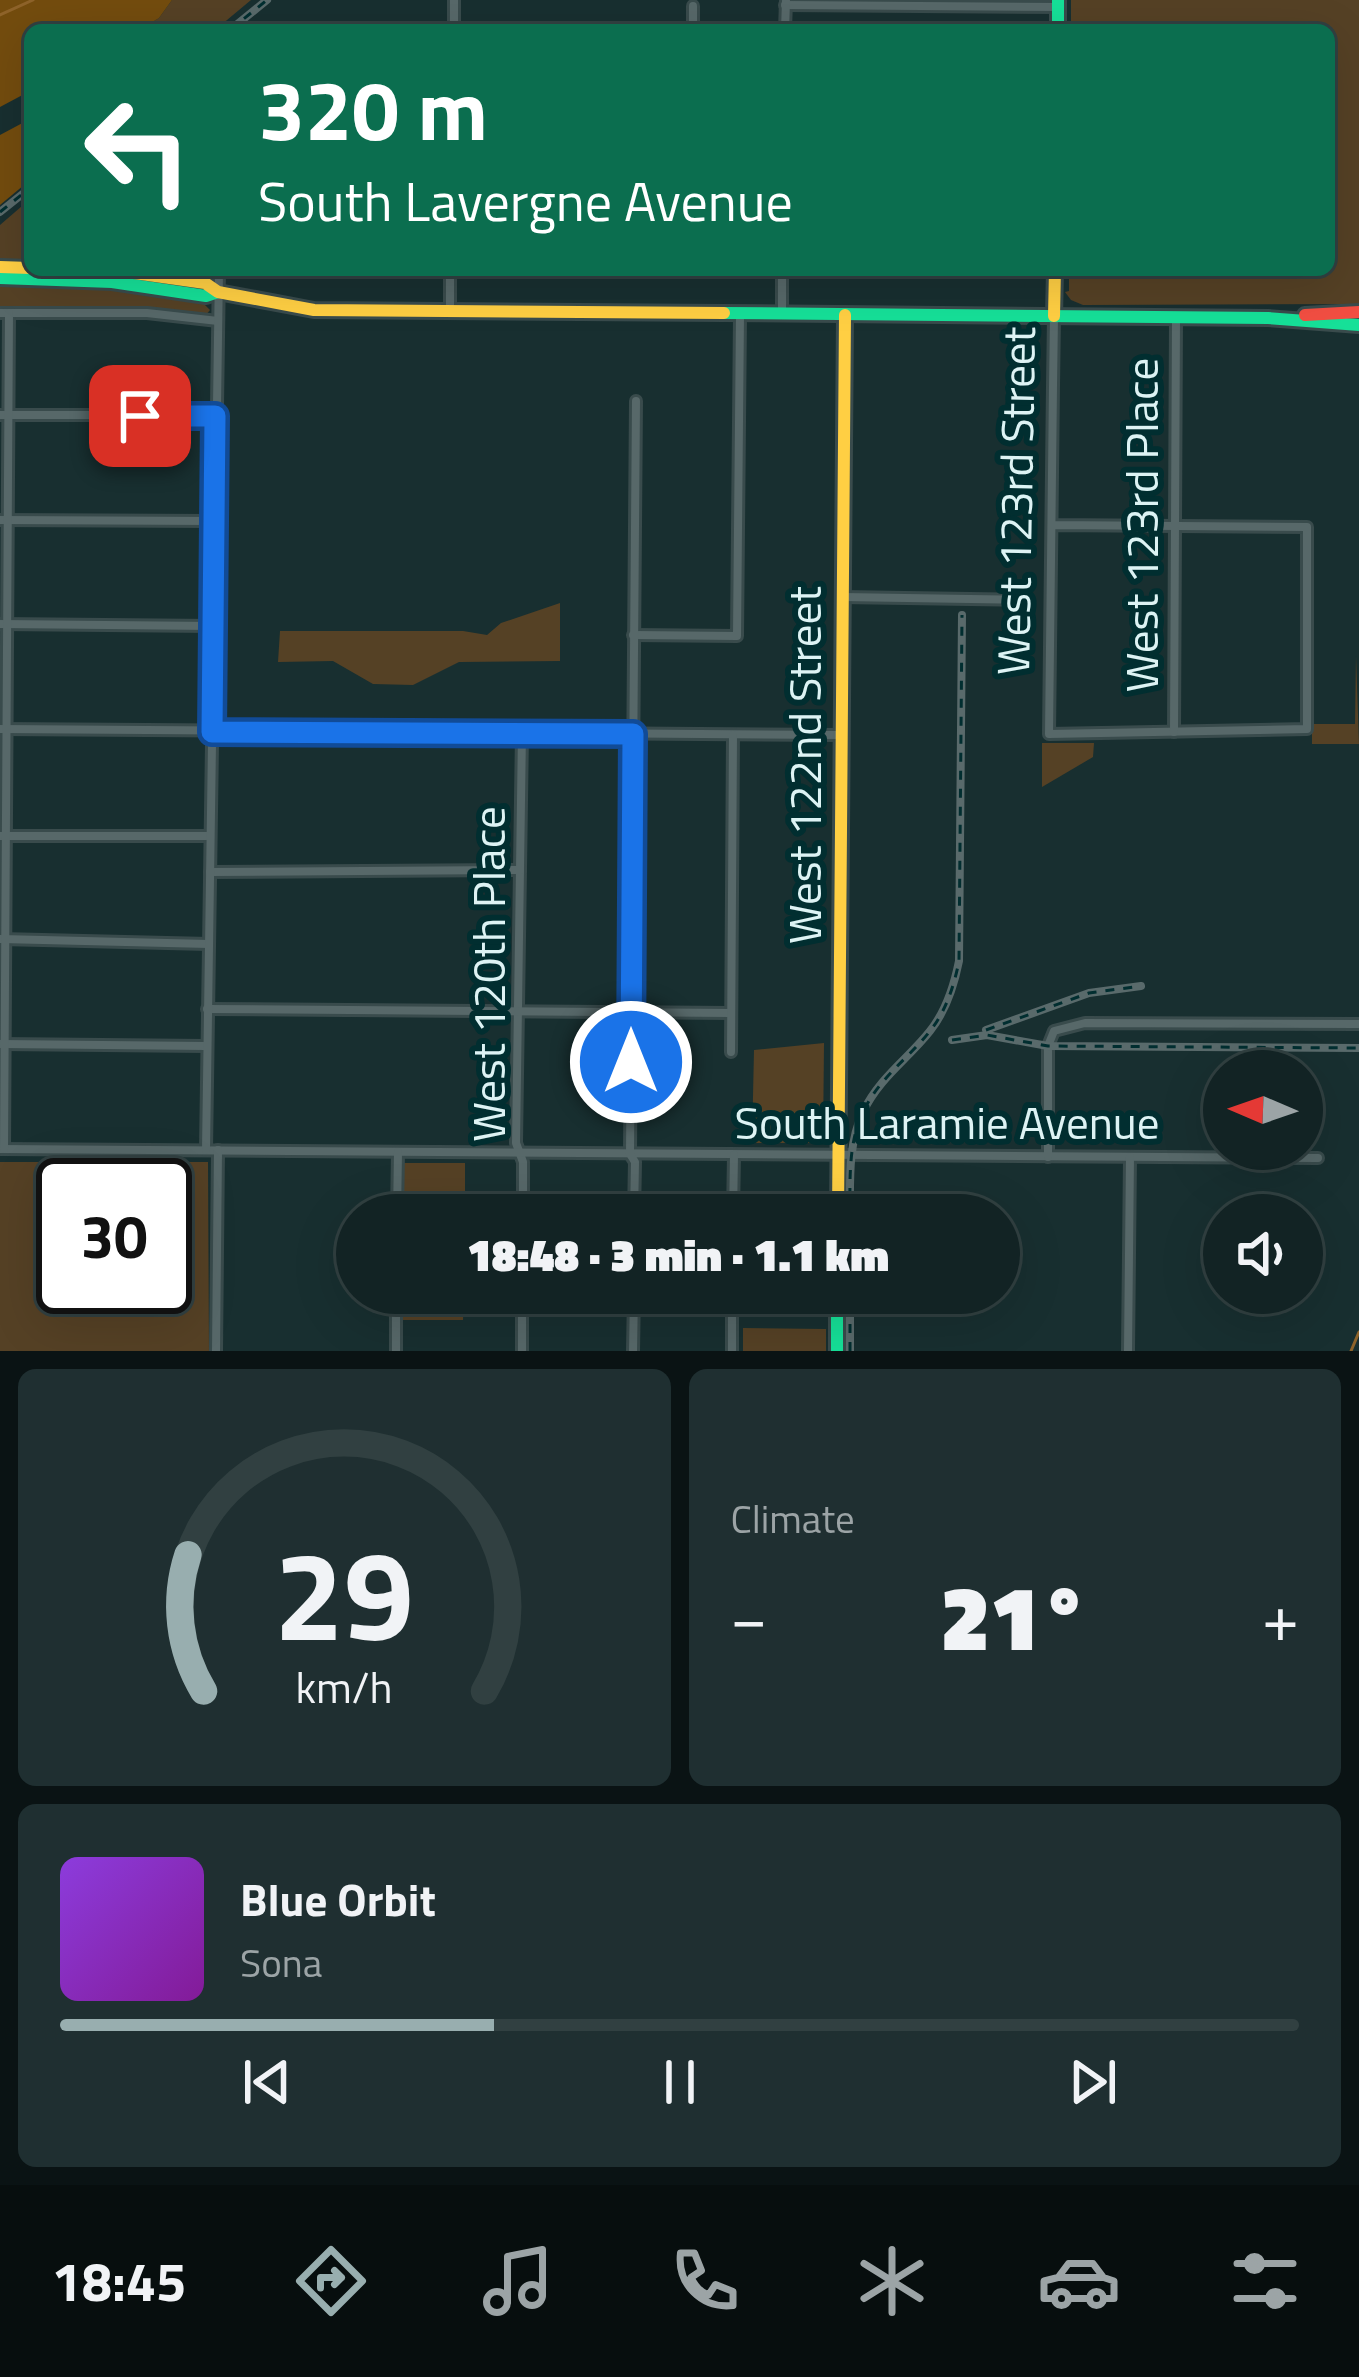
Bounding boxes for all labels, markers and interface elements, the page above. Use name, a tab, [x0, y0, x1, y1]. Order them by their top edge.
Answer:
text: 320 m	[258, 45, 488, 173]
icon: left	[60, 72, 216, 228]
text: South Lavergne Avenue	[258, 160, 793, 242]
street label: West 123rd Street	[978, 326, 1052, 676]
street label: West 123rd Place	[1107, 358, 1175, 692]
pin	[89, 365, 191, 467]
icon: arrive	[107, 383, 173, 449]
street label: West 122nd Street	[770, 586, 838, 944]
street label: West 120th Place	[454, 806, 522, 1142]
position arrow	[568, 999, 694, 1125]
north arrow	[1203, 1050, 1323, 1170]
map controls	[1203, 1050, 1323, 1314]
street label: South Laramie Avenue	[735, 1088, 1159, 1156]
speed limit sign: 30	[36, 1158, 192, 1314]
button: sound	[1203, 1194, 1323, 1314]
text: 18:48 · 3 min · 1.1 km	[467, 1220, 889, 1288]
text: Climate	[731, 1489, 855, 1548]
text: 29	[274, 1499, 414, 1688]
text: 21°	[941, 1548, 1089, 1685]
text: −	[731, 1566, 767, 1667]
text: +	[1262, 1566, 1299, 1667]
text: km/h	[296, 1653, 393, 1719]
text: Blue Orbit	[240, 1865, 436, 1933]
text: Sona	[240, 1933, 322, 1992]
icon: previous	[234, 2049, 300, 2115]
icon: pause	[647, 2049, 713, 2115]
icon: next	[1060, 2049, 1126, 2115]
icon: directions	[289, 2239, 373, 2323]
icon: music	[476, 2239, 560, 2323]
icon: phone	[663, 2239, 747, 2323]
icon: climate	[850, 2239, 934, 2323]
icon: car	[1037, 2239, 1121, 2323]
icon: filters	[1223, 2239, 1307, 2323]
text: 18:45	[51, 2240, 186, 2322]

